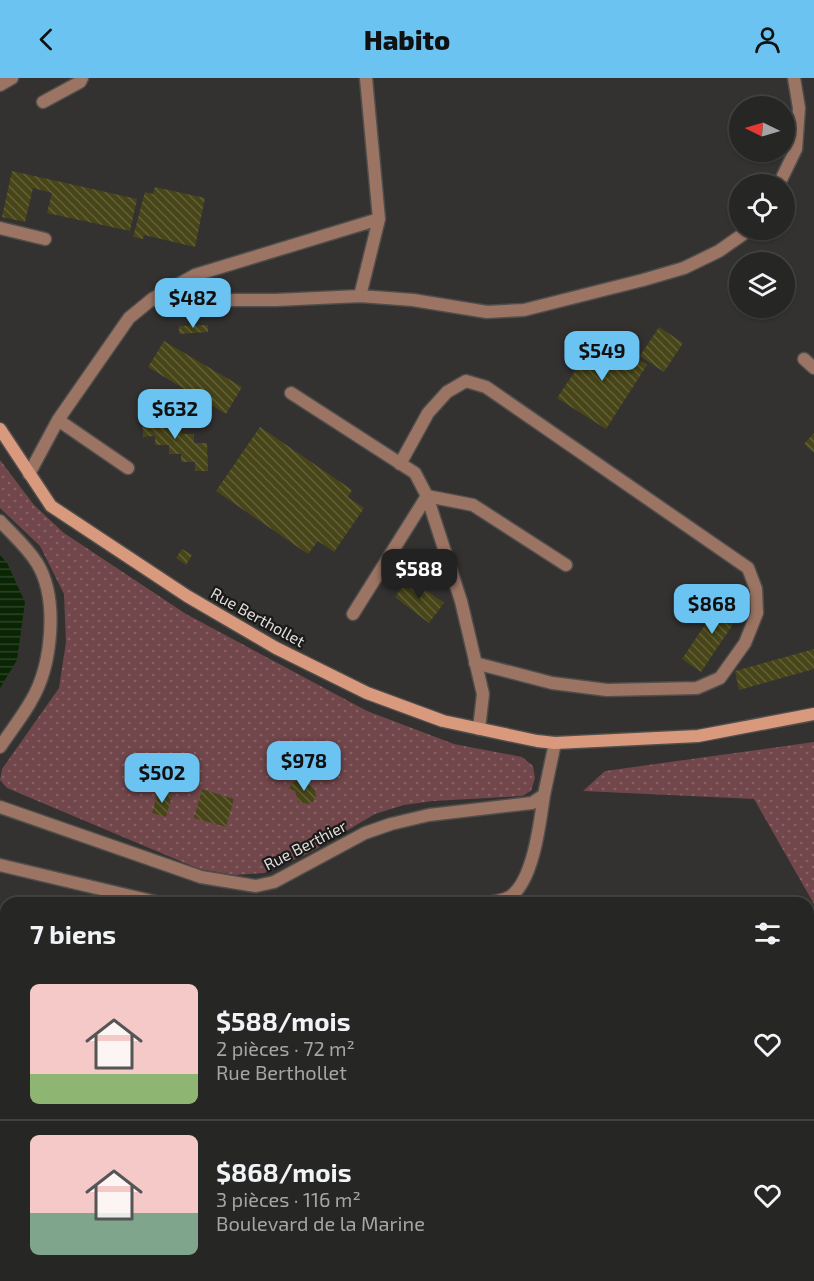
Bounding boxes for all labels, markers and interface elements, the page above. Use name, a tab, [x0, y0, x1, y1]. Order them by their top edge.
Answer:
icon: back	[30, 23, 63, 56]
text: Habito	[364, 23, 450, 55]
icon: person	[751, 23, 784, 56]
north arrow	[729, 96, 795, 162]
map controls	[729, 96, 795, 318]
button: locate	[729, 174, 795, 240]
button: layers	[729, 252, 795, 318]
pin: $482	[157, 278, 229, 329]
text: $482	[169, 285, 217, 309]
pin: $549	[566, 331, 638, 382]
text: $549	[578, 338, 626, 362]
pin: $632	[139, 389, 211, 440]
text: $632	[152, 396, 198, 420]
pin: $588	[383, 549, 455, 600]
text: $588	[395, 556, 443, 580]
street label: Rue Berthollet	[208, 583, 309, 650]
pin: $868	[676, 584, 748, 635]
text: $868	[688, 591, 736, 615]
pin: $978	[268, 741, 340, 792]
text: $978	[281, 748, 327, 772]
pin: $502	[126, 753, 198, 804]
text: $502	[139, 760, 185, 784]
street label: Rue Berthier	[260, 815, 350, 874]
icon: filters	[751, 917, 784, 950]
text: 7 biens	[30, 918, 116, 949]
text: $588/mois	[216, 1005, 351, 1036]
icon: home	[78, 1008, 150, 1080]
icon: heart	[751, 1028, 784, 1061]
text: 2 pièces · 72 m²	[216, 1036, 355, 1060]
text: Rue Berthollet	[216, 1060, 347, 1084]
text: $868/mois	[216, 1156, 352, 1187]
icon: home	[78, 1159, 150, 1231]
icon: heart	[751, 1179, 784, 1212]
text: 3 pièces · 116 m²	[216, 1187, 361, 1211]
text: Boulevard de la Marine	[216, 1211, 425, 1235]

